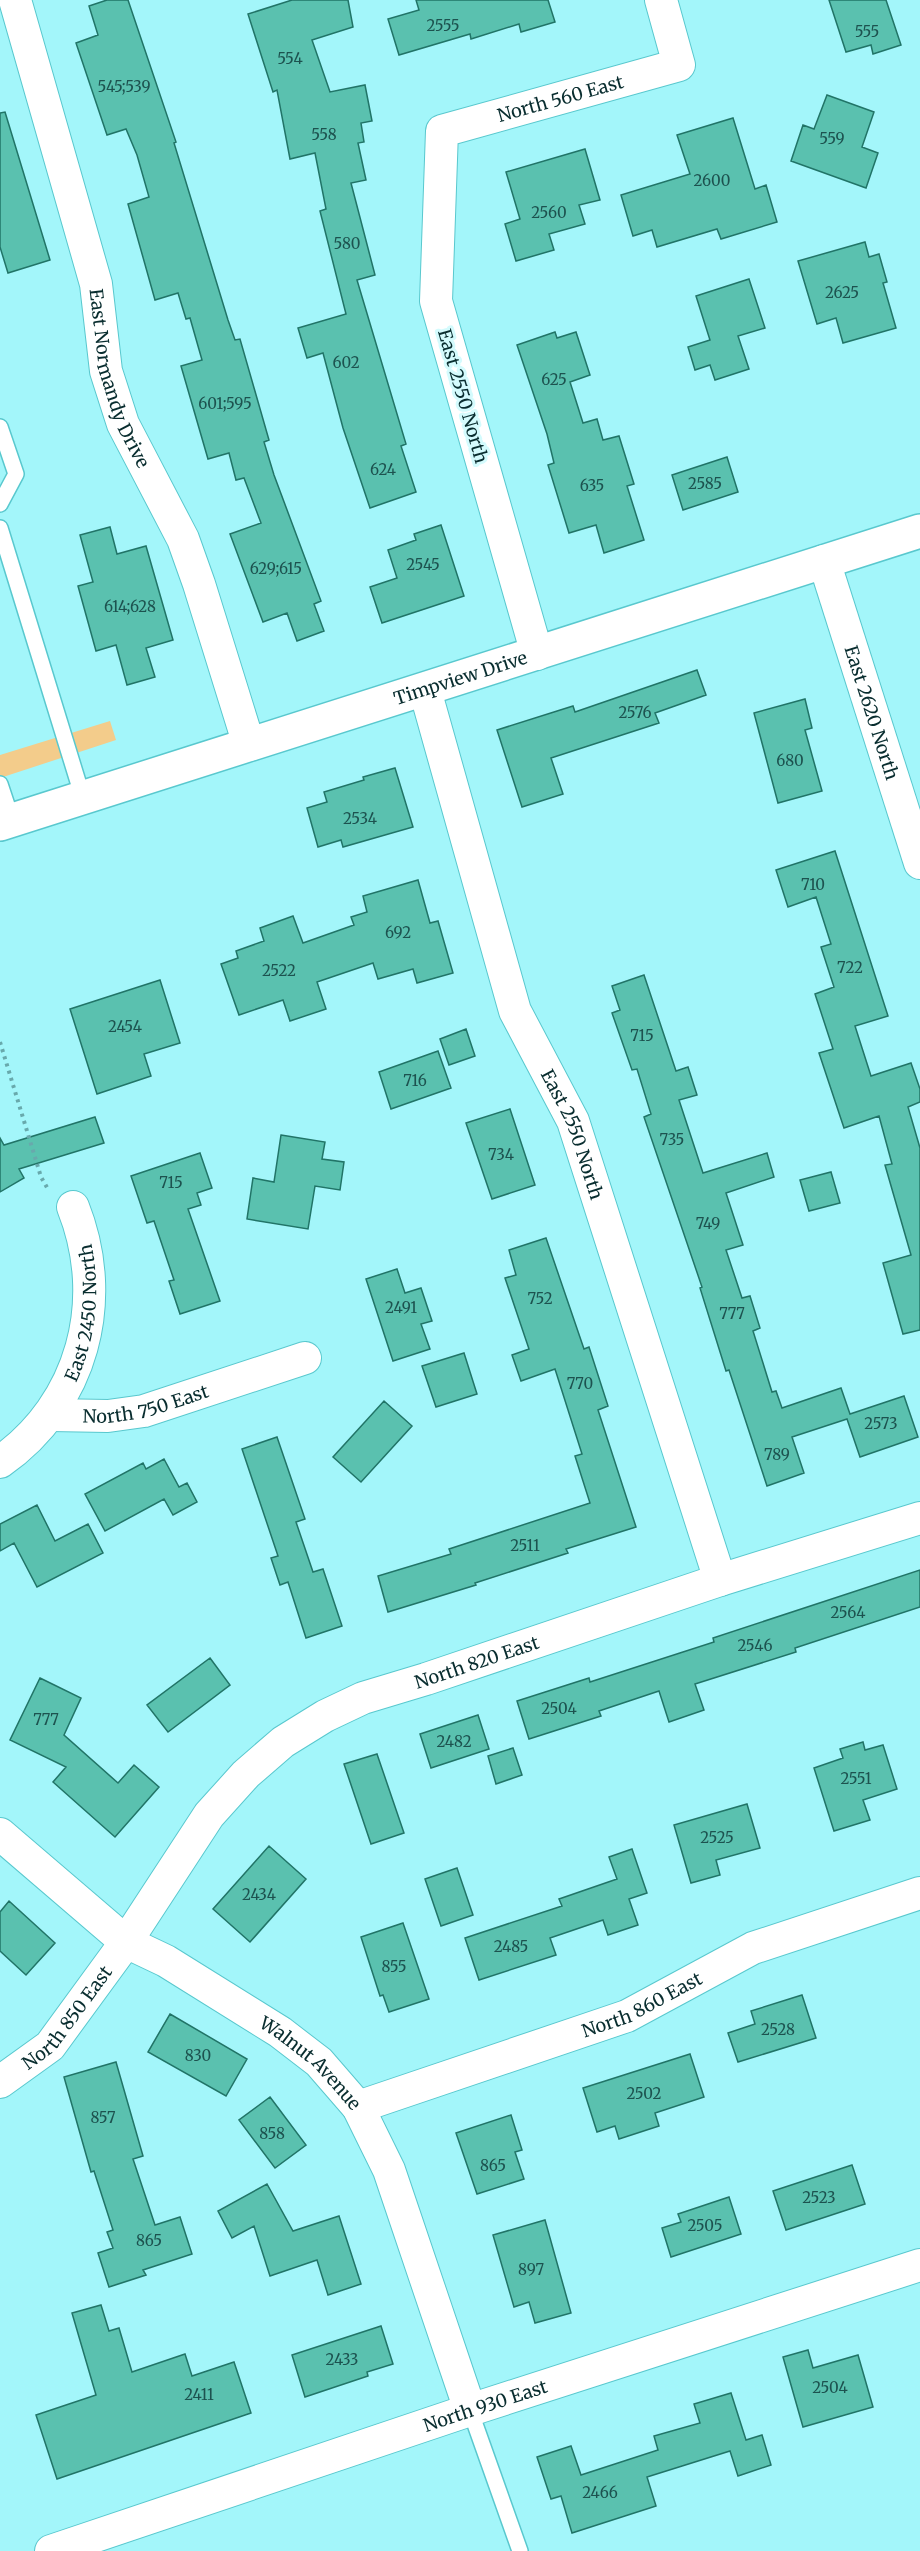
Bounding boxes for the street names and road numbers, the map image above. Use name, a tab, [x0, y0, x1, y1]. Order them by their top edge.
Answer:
street label: North 560 East	[495, 70, 626, 127]
street label: East Normandy Drive	[85, 287, 155, 471]
street label: East 2550 North	[433, 326, 493, 466]
street label: East 2620 North	[840, 642, 904, 783]
street label: Timpview Drive	[391, 645, 530, 709]
street label: East 2550 North	[536, 1065, 609, 1202]
street label: East 2450 North	[59, 1242, 101, 1385]
street label: North 750 East	[82, 1379, 211, 1428]
street label: North 820 East	[412, 1630, 542, 1693]
street label: North 850 East	[17, 1961, 117, 2074]
street label: North 860 East	[579, 1966, 706, 2042]
street label: Walnut Avenue	[255, 2010, 366, 2114]
street label: North 930 East	[420, 2374, 550, 2436]

